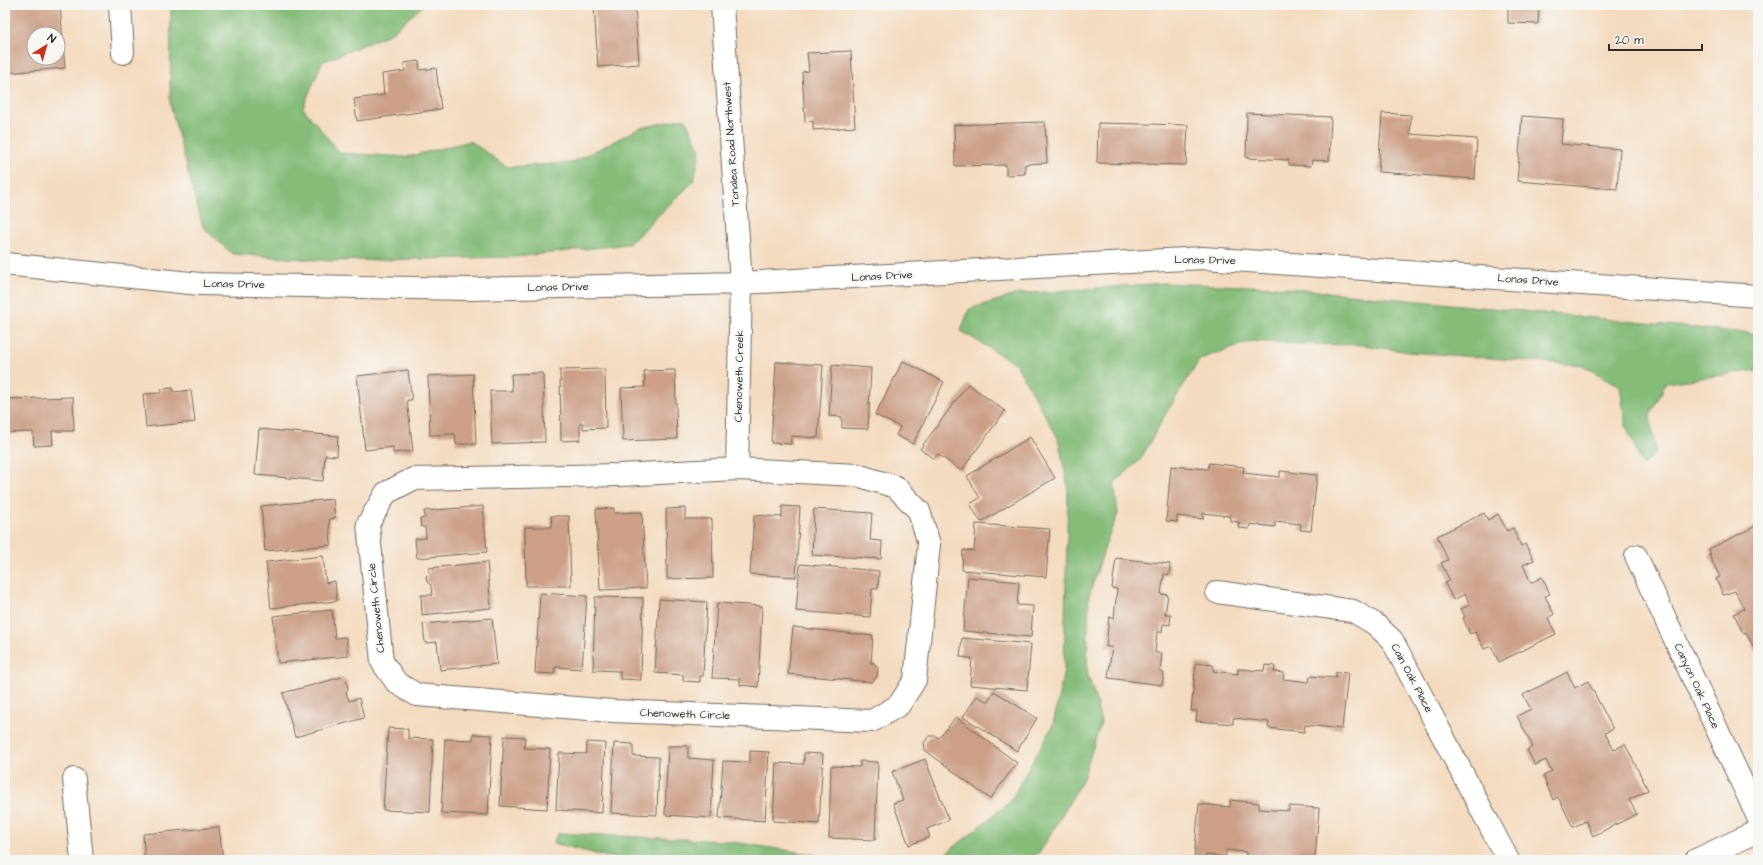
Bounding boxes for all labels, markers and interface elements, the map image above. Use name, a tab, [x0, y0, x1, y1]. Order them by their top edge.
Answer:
north arrow	[26, 26, 66, 66]
scale bar	[1609, 26, 1702, 52]
text: N	[44, 30, 59, 47]
text: 20 m	[1615, 32, 1644, 49]
street label: Tonalea Road Northwest	[719, 80, 743, 207]
street label: Lonas Drive	[1174, 252, 1236, 268]
street label: Lonas Drive	[851, 267, 913, 285]
street label: Lonas Drive	[1497, 270, 1559, 290]
street label: Lonas Drive	[203, 276, 265, 292]
street label: Lonas Drive	[527, 279, 589, 295]
street label: Chenoweth Creek	[731, 329, 747, 422]
street label: Chenoweth Circle	[364, 562, 388, 654]
street label: Cain Oak Place	[1387, 641, 1437, 715]
street label: Canyon Oak Place	[1670, 641, 1723, 731]
street label: Chenoweth Circle	[640, 705, 730, 723]

